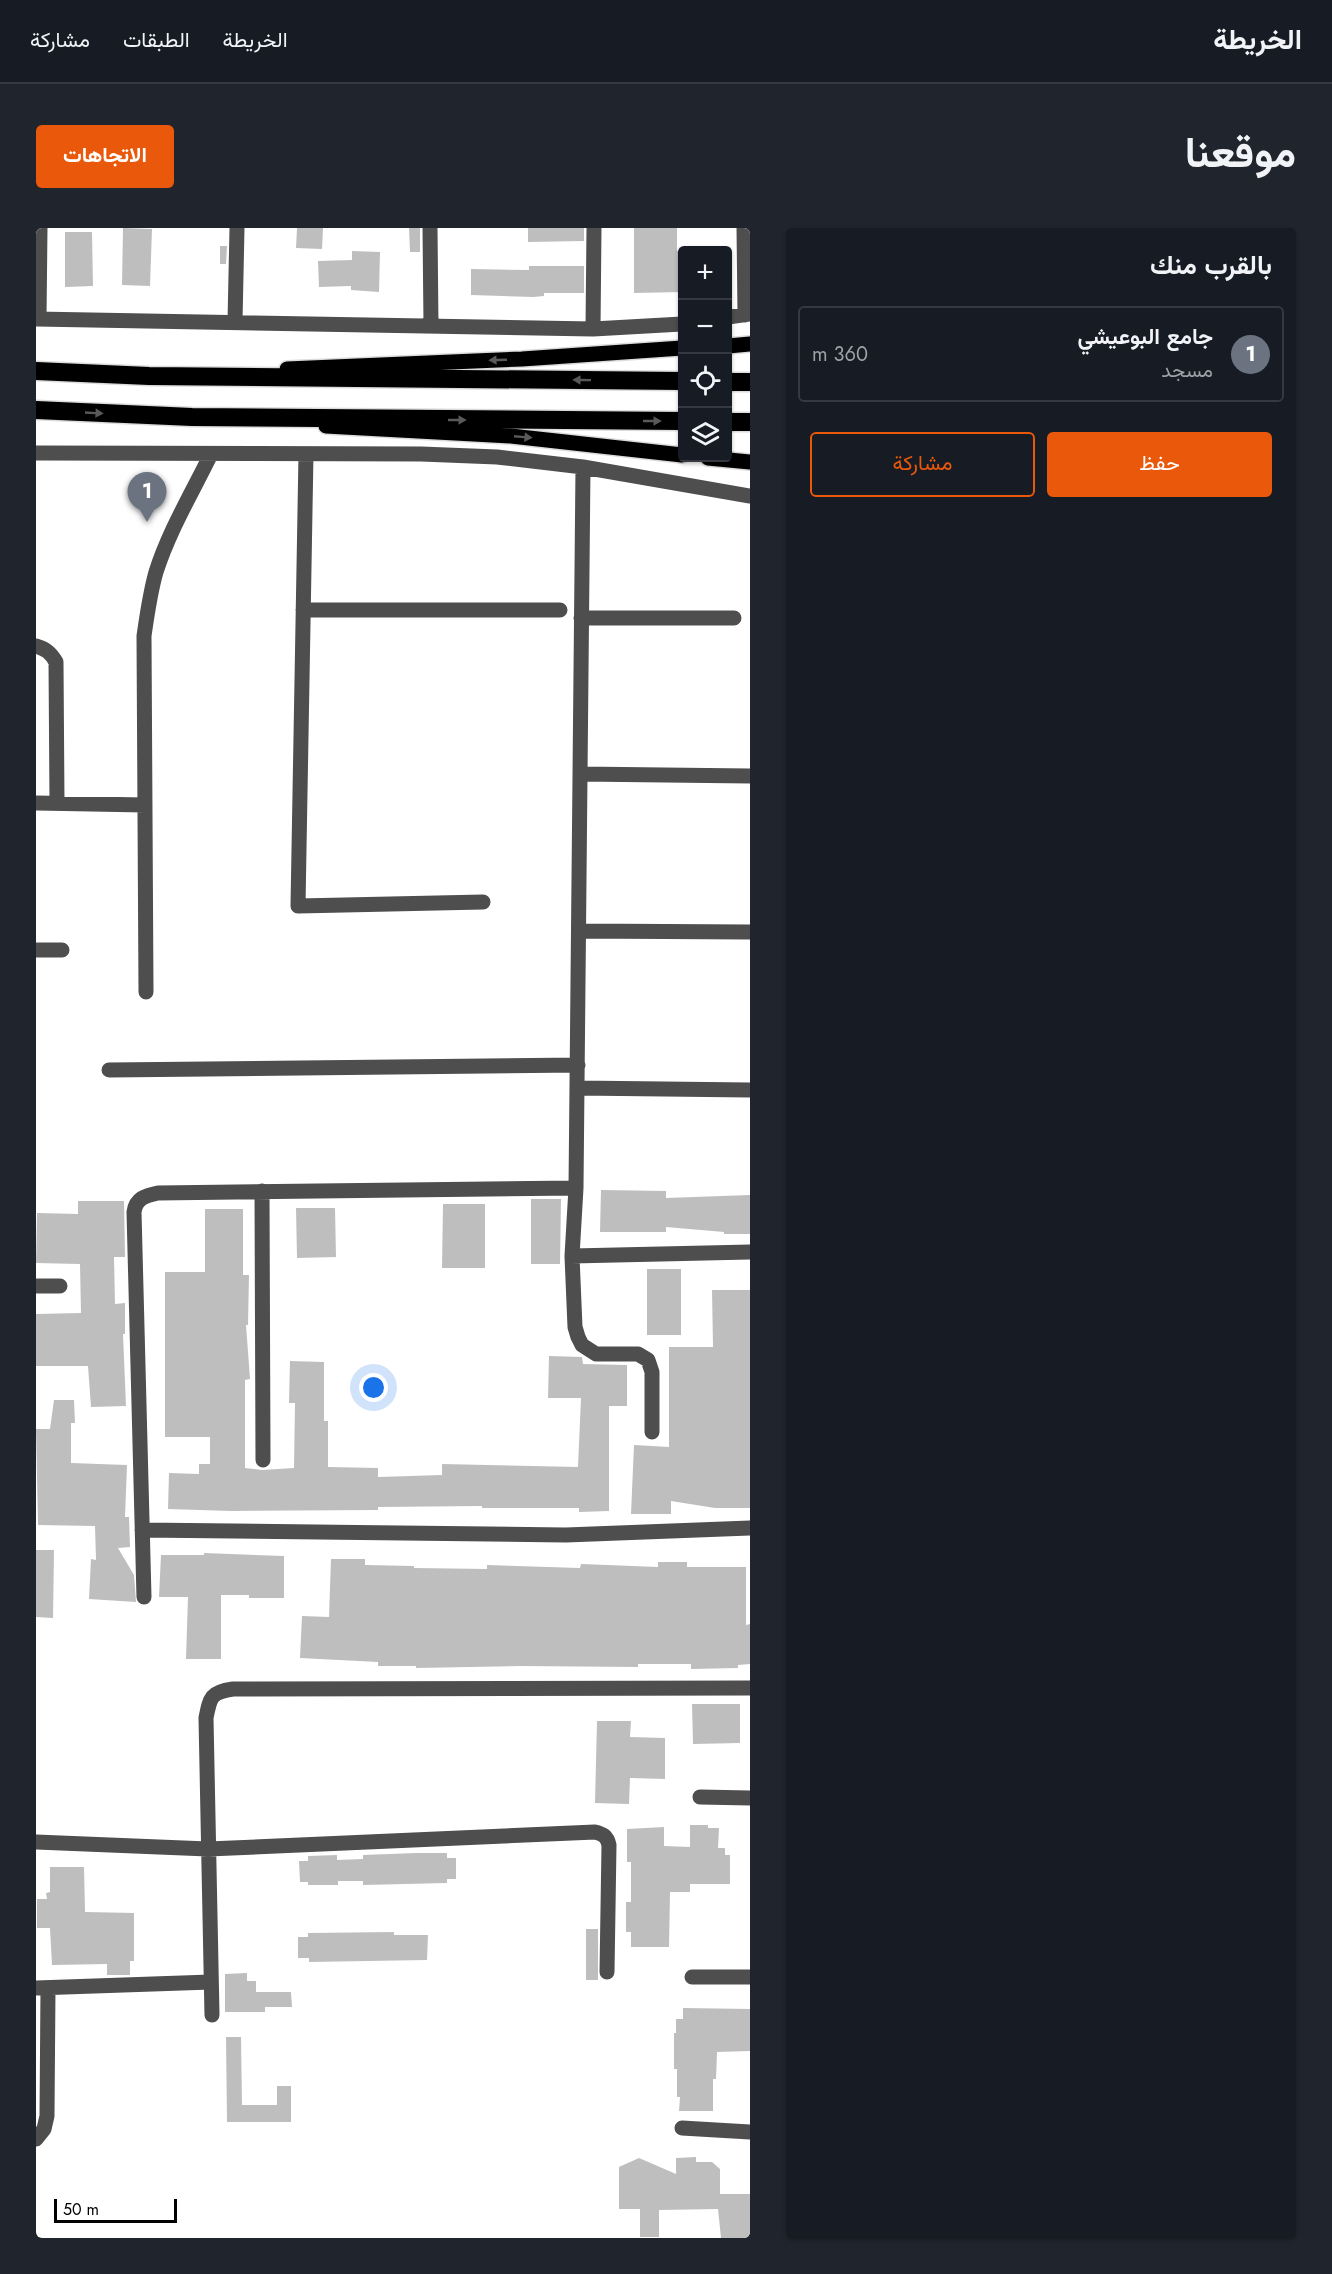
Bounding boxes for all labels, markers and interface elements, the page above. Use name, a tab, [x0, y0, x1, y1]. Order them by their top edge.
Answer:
text: الخريطة	[1213, 19, 1302, 60]
text: مشاركة	[30, 25, 90, 55]
text: الطبقات	[123, 25, 190, 55]
text: الخريطة	[223, 25, 288, 55]
text: موقعنا	[1185, 122, 1296, 183]
button: الاتجاهات	[36, 125, 174, 188]
map controls	[678, 246, 732, 462]
button: +	[678, 246, 732, 300]
text: بالقرب منك	[1150, 246, 1272, 284]
button: −	[678, 300, 732, 354]
text: جامع البوعيشي	[1077, 320, 1213, 352]
text: 360 m	[812, 340, 868, 369]
text: 1	[1245, 340, 1256, 369]
button: locate	[678, 354, 732, 408]
one-way arrow	[489, 355, 508, 365]
text: مسجد	[1161, 356, 1213, 385]
one-way arrow	[573, 375, 592, 385]
one-way arrow	[85, 408, 104, 417]
button: layers	[678, 408, 732, 462]
one-way arrow	[448, 415, 467, 425]
one-way arrow	[643, 416, 662, 426]
one-way arrow	[513, 432, 532, 442]
button: مشاركة	[810, 432, 1035, 497]
button: حفظ	[1047, 432, 1272, 497]
pin: 1	[128, 472, 166, 522]
your location	[359, 1373, 388, 1402]
scale bar	[54, 2196, 177, 2224]
text: 50 m	[63, 2198, 99, 2221]

